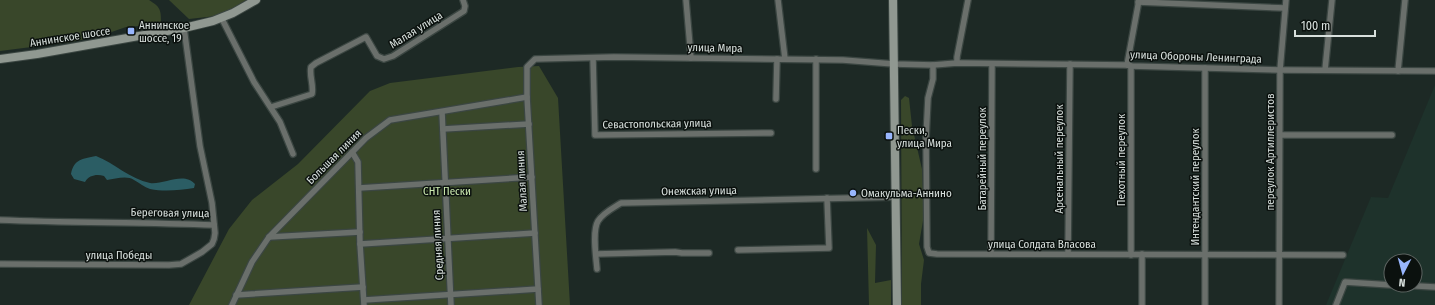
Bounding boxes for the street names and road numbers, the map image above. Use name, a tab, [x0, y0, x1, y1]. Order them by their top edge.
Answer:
street label: Малая улица	[387, 9, 445, 51]
street label: Аннинское шоссе	[29, 24, 111, 50]
street label: улица Мира	[687, 41, 743, 55]
street label: улица Обороны Ленинграда	[1130, 48, 1262, 66]
street label: переулок Артиллеристов	[1264, 94, 1277, 210]
street label: Арсенальный переулок	[1053, 104, 1066, 214]
street label: Батарейный переулок	[976, 107, 989, 211]
street label: Пехотный переулок	[1115, 113, 1128, 206]
street label: Севастопольская улица	[602, 117, 712, 131]
street label: Большая линия	[304, 127, 364, 187]
street label: Интендантский переулок	[1189, 128, 1202, 246]
street label: Малая линия	[514, 150, 530, 212]
street label: Онежская улица	[661, 184, 737, 198]
street label: Береговая улица	[131, 206, 209, 220]
street label: Средняя линия	[430, 209, 446, 281]
street label: улица Солдата Власова	[988, 238, 1096, 251]
street label: улица Победы	[86, 249, 152, 262]

